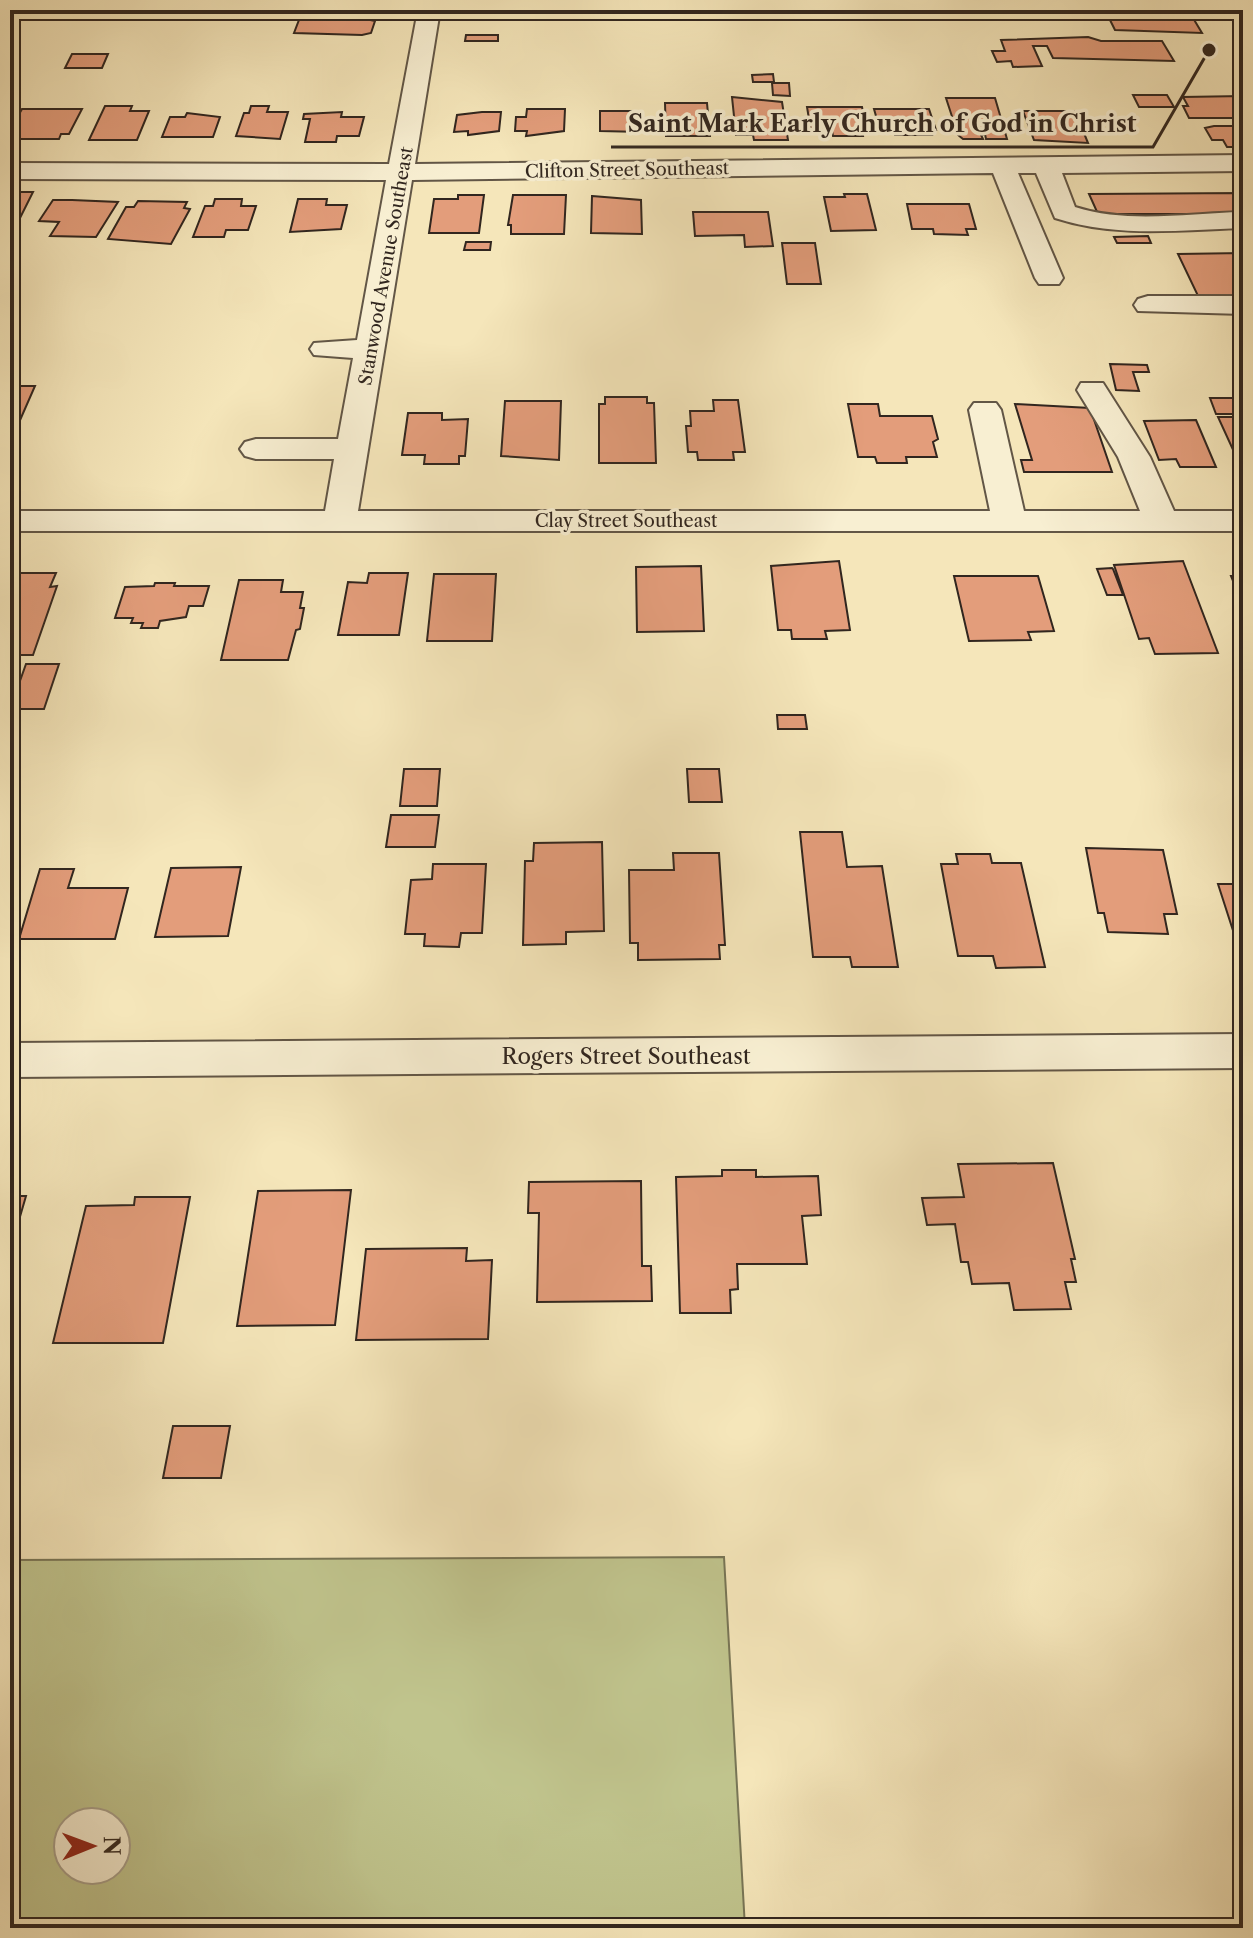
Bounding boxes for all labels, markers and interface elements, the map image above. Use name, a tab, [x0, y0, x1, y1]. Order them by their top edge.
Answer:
callout: Saint Mark Early Church of God in Christ	[611, 99, 1153, 147]
text: Saint Mark Early Church of God in Christ	[628, 109, 1137, 138]
street label: Stanwood Avenue Southeast	[354, 144, 418, 387]
street label: Clifton Street Southeast	[525, 157, 730, 183]
street label: Clay Street Southeast	[535, 510, 718, 532]
street label: Rogers Street Southeast	[501, 1043, 751, 1070]
north arrow	[52, 1806, 132, 1886]
text: N	[98, 1836, 125, 1855]

